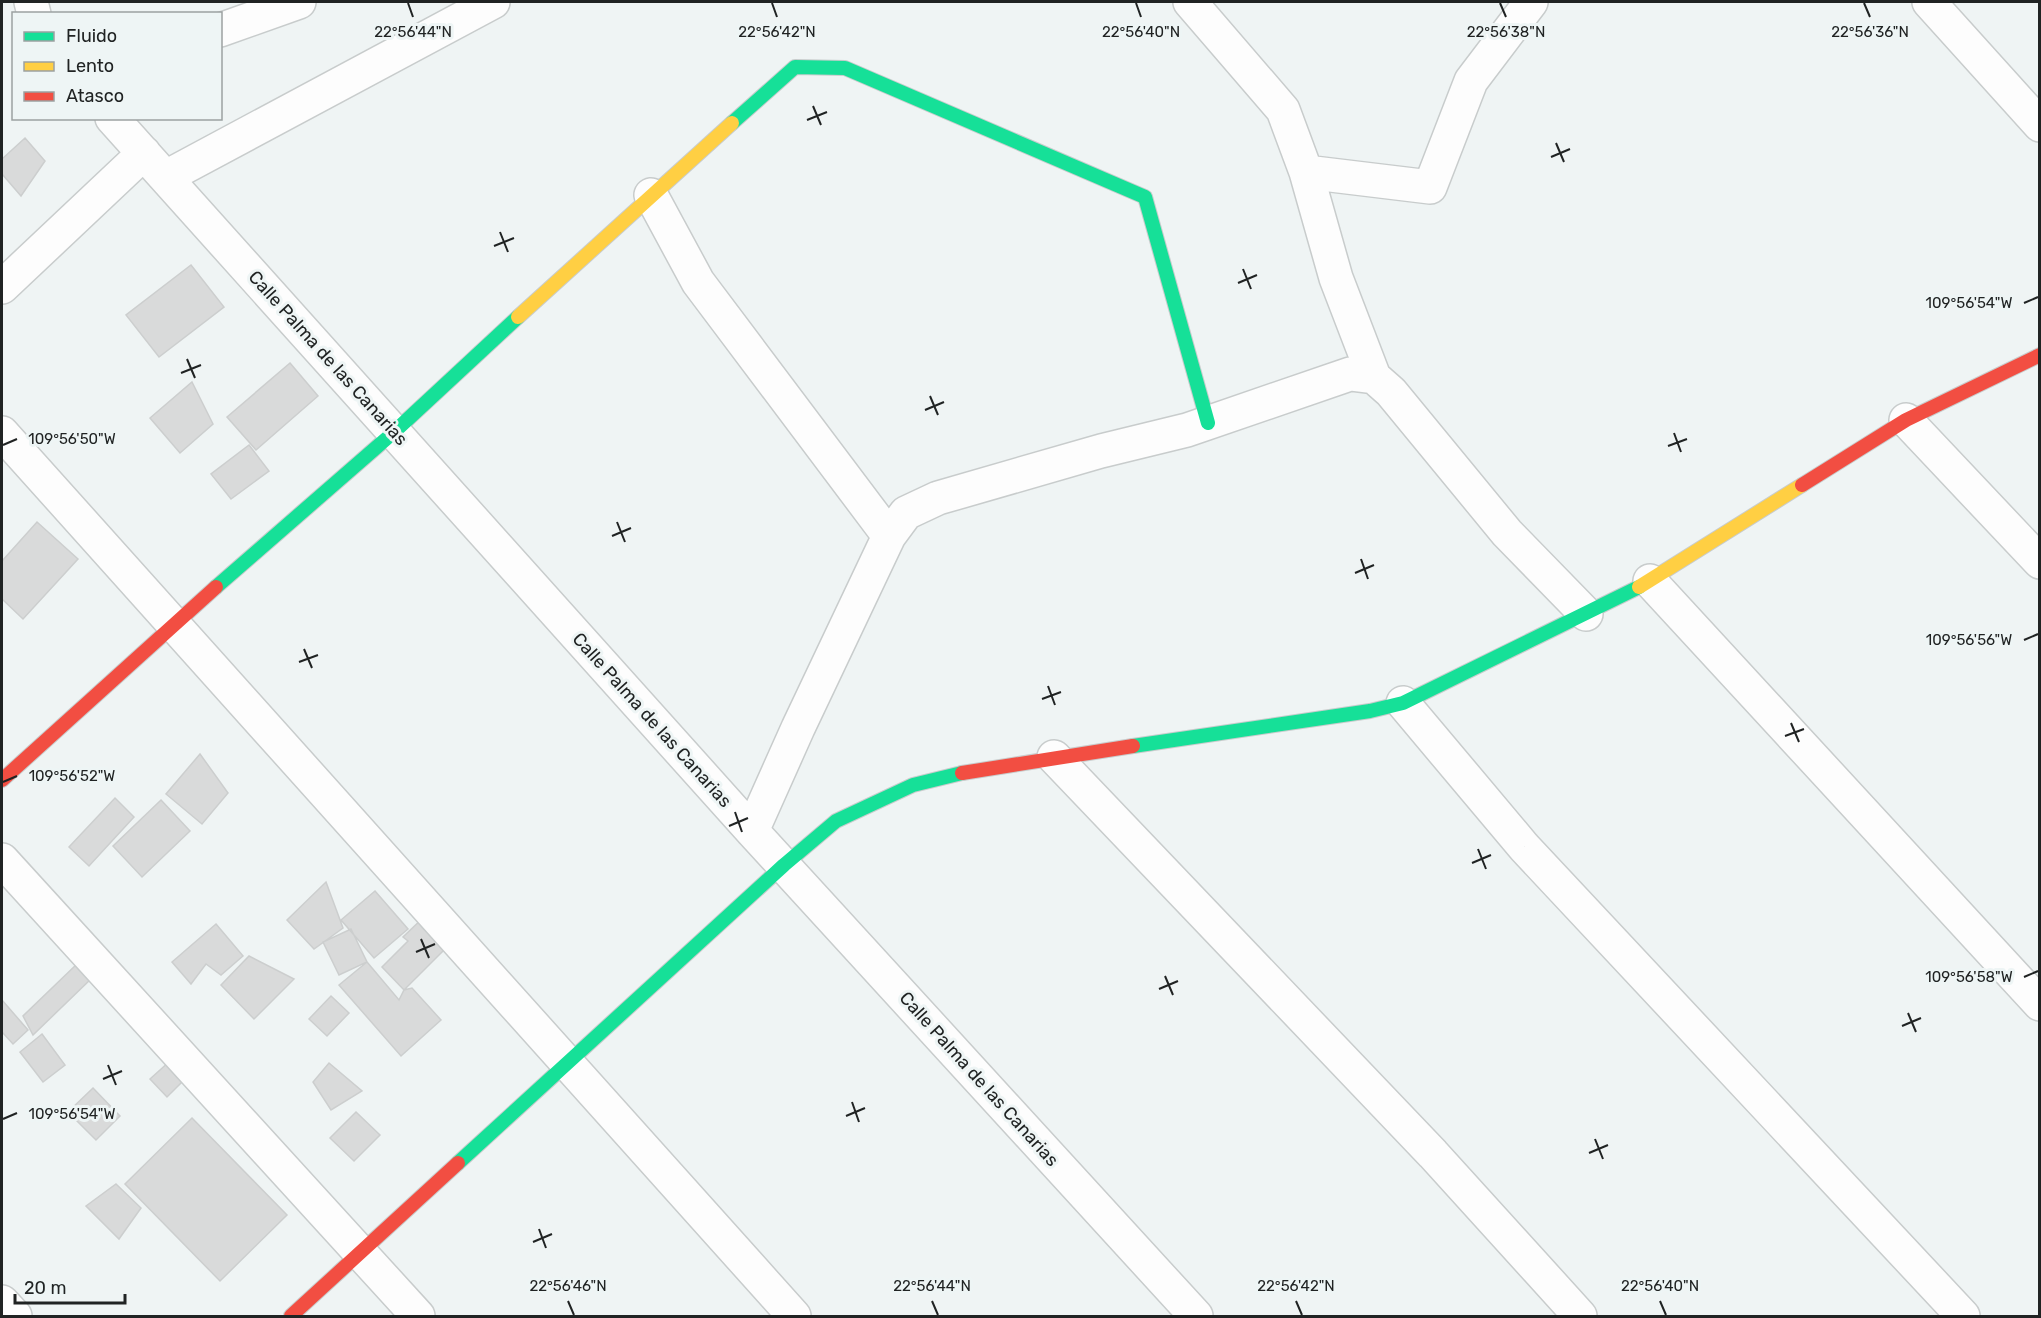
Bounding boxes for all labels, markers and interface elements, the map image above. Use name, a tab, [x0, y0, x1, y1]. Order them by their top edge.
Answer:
legend	[12, 12, 222, 120]
text: 22°56'44"N	[374, 23, 452, 41]
text: 22°56'42"N	[738, 23, 816, 41]
text: 22°56'40"N	[1102, 23, 1180, 41]
text: 22°56'38"N	[1467, 23, 1545, 41]
text: 22°56'36"N	[1831, 23, 1909, 41]
text: Fluido	[66, 25, 117, 47]
text: Lento	[66, 55, 114, 77]
text: Atasco	[66, 85, 124, 107]
street label: Calle Palma de las Canarias	[244, 266, 412, 450]
text: 109°56'54"W	[1926, 294, 2012, 312]
text: 109°56'50"W	[28, 430, 116, 448]
street label: Calle Palma de las Canarias	[568, 628, 736, 812]
text: 109°56'56"W	[1926, 631, 2012, 649]
text: 109°56'52"W	[29, 767, 115, 785]
text: 109°56'58"W	[1925, 968, 2013, 986]
street label: Calle Palma de las Canarias	[895, 987, 1063, 1171]
text: 109°56'54"W	[29, 1105, 115, 1123]
scale bar	[15, 1267, 124, 1305]
text: 20 m	[24, 1277, 66, 1299]
text: 22°56'46"N	[529, 1277, 607, 1295]
text: 22°56'44"N	[893, 1277, 971, 1295]
text: 22°56'42"N	[1257, 1277, 1335, 1295]
text: 22°56'40"N	[1621, 1277, 1699, 1295]

